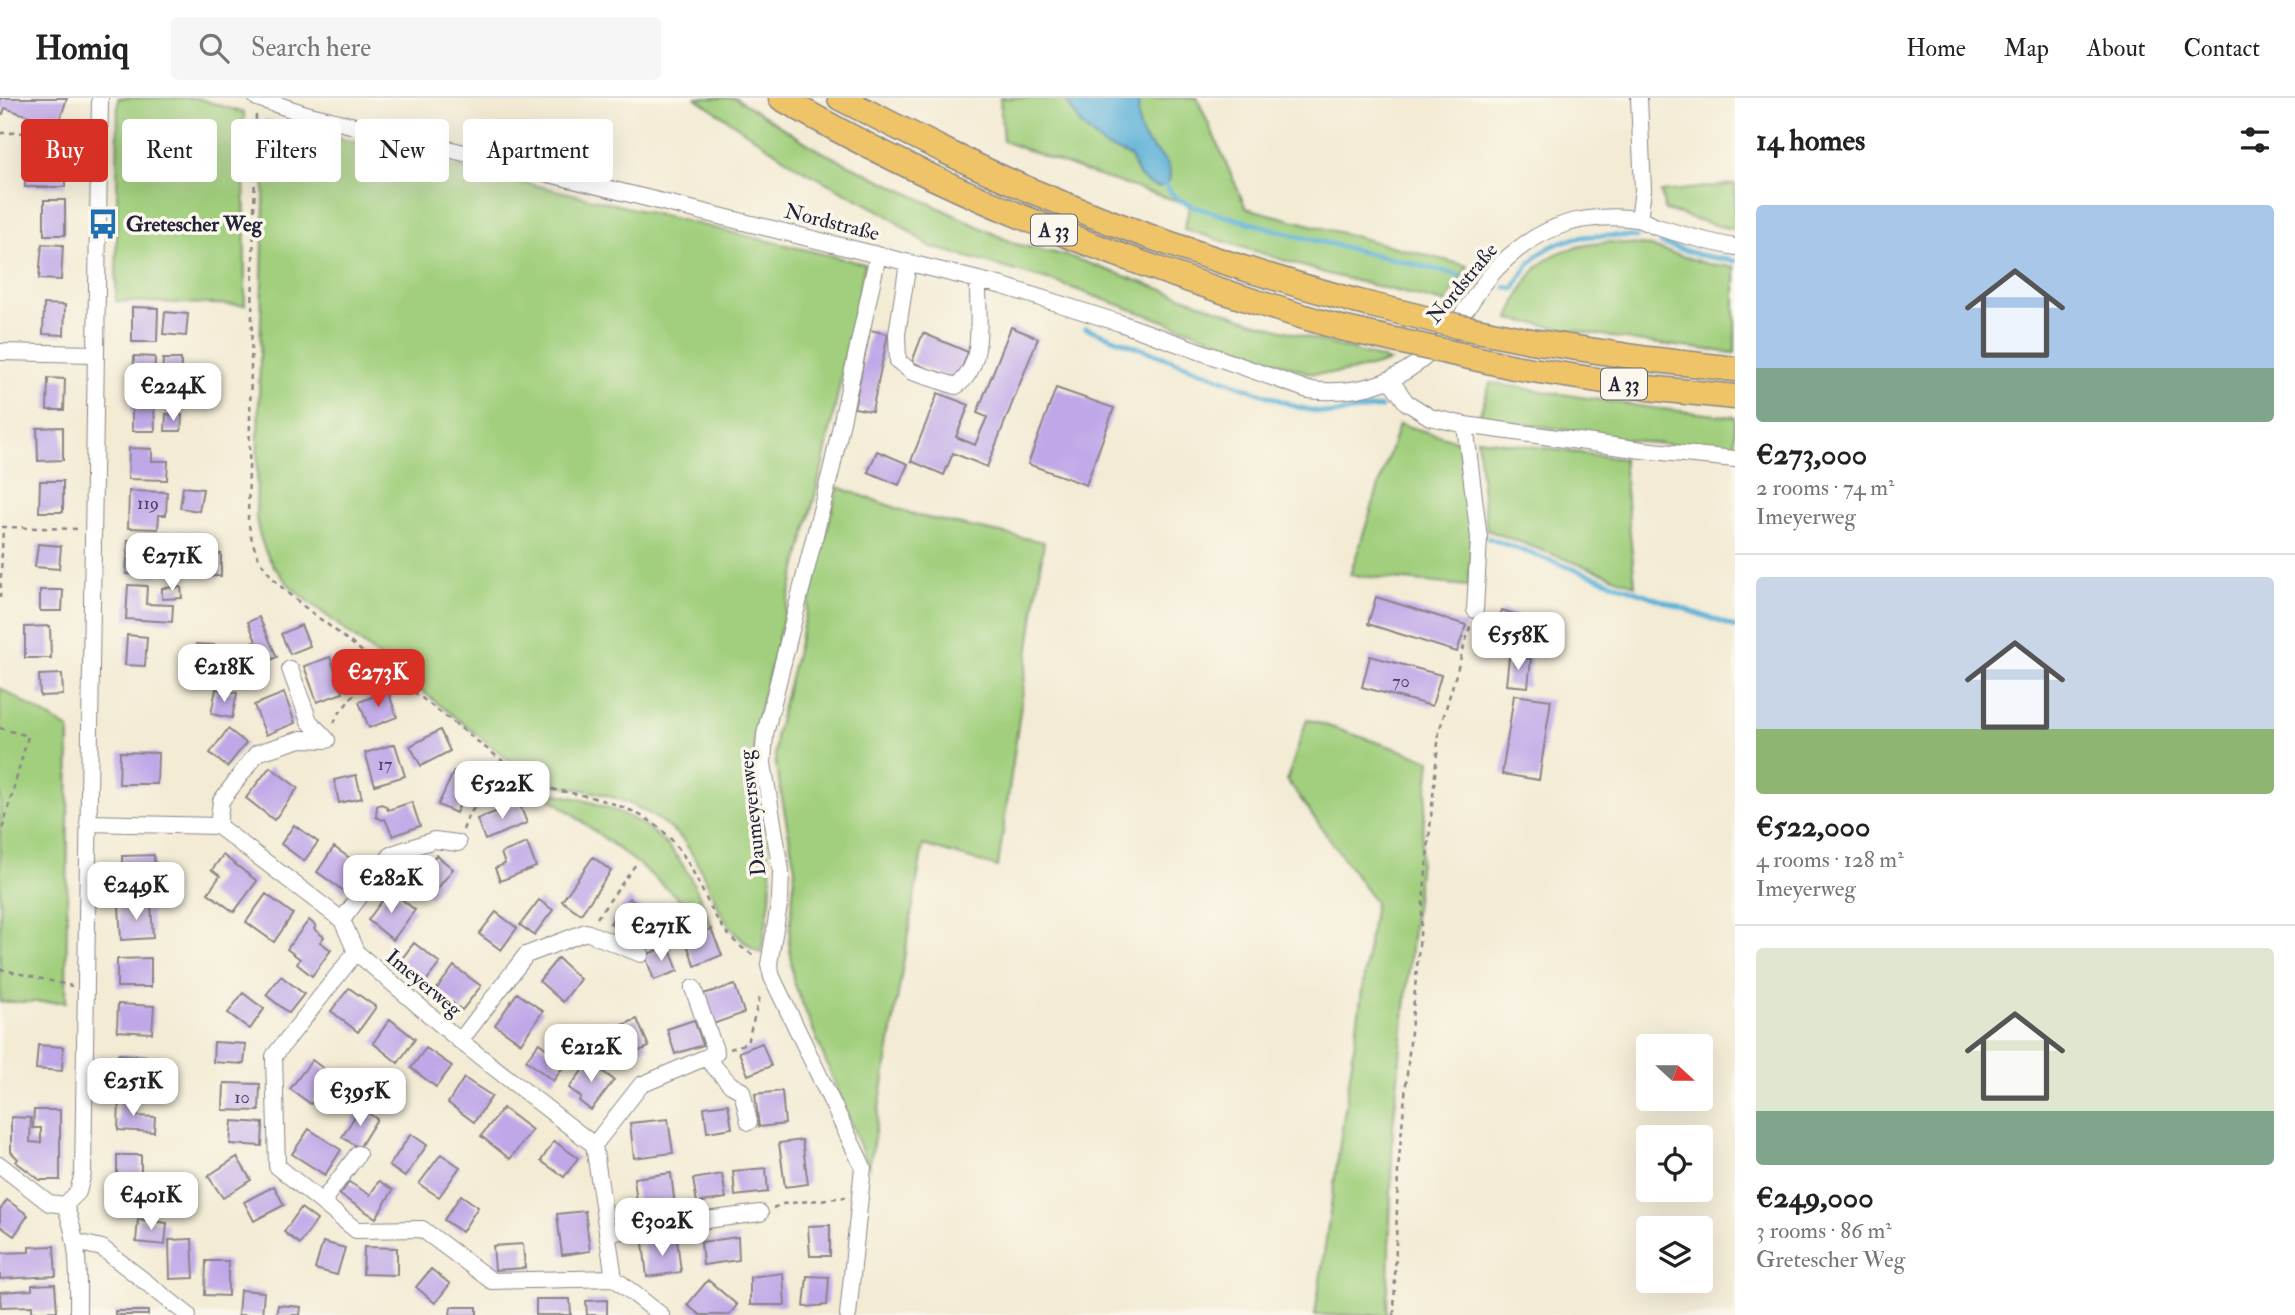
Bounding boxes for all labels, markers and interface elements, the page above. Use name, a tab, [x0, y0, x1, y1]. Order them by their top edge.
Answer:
search box	[171, 17, 661, 80]
text: Homiq	[35, 28, 129, 69]
icon: search	[195, 29, 233, 67]
text: Search here	[251, 32, 371, 64]
text: Home	[1906, 33, 1966, 64]
text: Map	[2004, 33, 2049, 64]
text: About	[2087, 33, 2146, 64]
text: Contact	[2184, 33, 2260, 64]
chip: Buy	[21, 119, 108, 182]
chip: Rent	[122, 119, 217, 182]
chip: Filters	[231, 119, 341, 182]
chip: New	[355, 119, 449, 182]
chip: Apartment	[463, 119, 613, 182]
icon: filters	[2236, 121, 2274, 159]
text: 14 homes	[1756, 122, 1865, 159]
street label: Nordstraße	[782, 198, 882, 247]
bus stop icon: Gretescher Weg	[86, 207, 120, 241]
place label: Gretescher Weg	[126, 211, 263, 238]
road number: A 33	[1031, 214, 1077, 246]
street label: Nordstraße	[1421, 237, 1504, 329]
icon: home	[1952, 250, 2078, 376]
pin: €224K	[124, 364, 222, 423]
road number: A 33	[1601, 368, 1647, 400]
text: €224K	[140, 371, 206, 400]
text: €273,000	[1756, 436, 1867, 473]
text: 2 rooms · 74 m²	[1756, 473, 1895, 502]
house number: 119	[137, 492, 159, 515]
text: Imeyerweg	[1756, 502, 1856, 531]
pin: €271K	[123, 533, 221, 593]
text: €271K	[142, 541, 202, 570]
pin: €558K	[1469, 612, 1567, 672]
text: €558K	[1488, 620, 1548, 649]
icon: home	[1952, 622, 2078, 748]
pin: €218K	[175, 644, 273, 704]
pin: €273K	[329, 650, 427, 709]
text: €218K	[194, 652, 254, 681]
text: €273K	[348, 657, 408, 686]
house number: 70	[1392, 670, 1410, 693]
street label: Daumeyersweg	[732, 748, 773, 877]
house number: 17	[378, 753, 392, 776]
pin: €522K	[453, 762, 551, 821]
text: €522K	[471, 769, 533, 798]
text: €522,000	[1756, 808, 1870, 845]
text: 4 rooms · 128 m²	[1756, 845, 1904, 874]
pin: €282K	[342, 856, 440, 915]
pin: €249K	[87, 862, 185, 922]
text: €282K	[359, 863, 423, 892]
text: €249K	[103, 870, 169, 899]
text: Imeyerweg	[1756, 874, 1856, 903]
pin: €271K	[612, 904, 710, 963]
text: €271K	[631, 911, 691, 940]
street label: Imeyerweg	[380, 944, 468, 1023]
icon: home	[1952, 993, 2078, 1119]
pin: €212K	[542, 1024, 640, 1084]
text: €212K	[560, 1032, 622, 1061]
north arrow	[1636, 1034, 1713, 1111]
map controls	[1636, 1034, 1713, 1293]
pin: €251K	[84, 1058, 182, 1118]
text: €251K	[103, 1066, 163, 1095]
pin: €395K	[311, 1068, 409, 1128]
text: €395K	[330, 1076, 390, 1105]
house number: 10	[234, 1086, 250, 1109]
button: locate	[1636, 1125, 1713, 1202]
pin: €401K	[102, 1172, 200, 1232]
text: €249,000	[1756, 1179, 1874, 1216]
text: €401K	[120, 1180, 182, 1209]
pin: €302K	[613, 1198, 711, 1258]
text: €302K	[631, 1206, 693, 1235]
button: layers	[1636, 1216, 1713, 1293]
text: 3 rooms · 86 m²	[1756, 1216, 1892, 1245]
text: Gretescher Weg	[1756, 1245, 1905, 1274]

